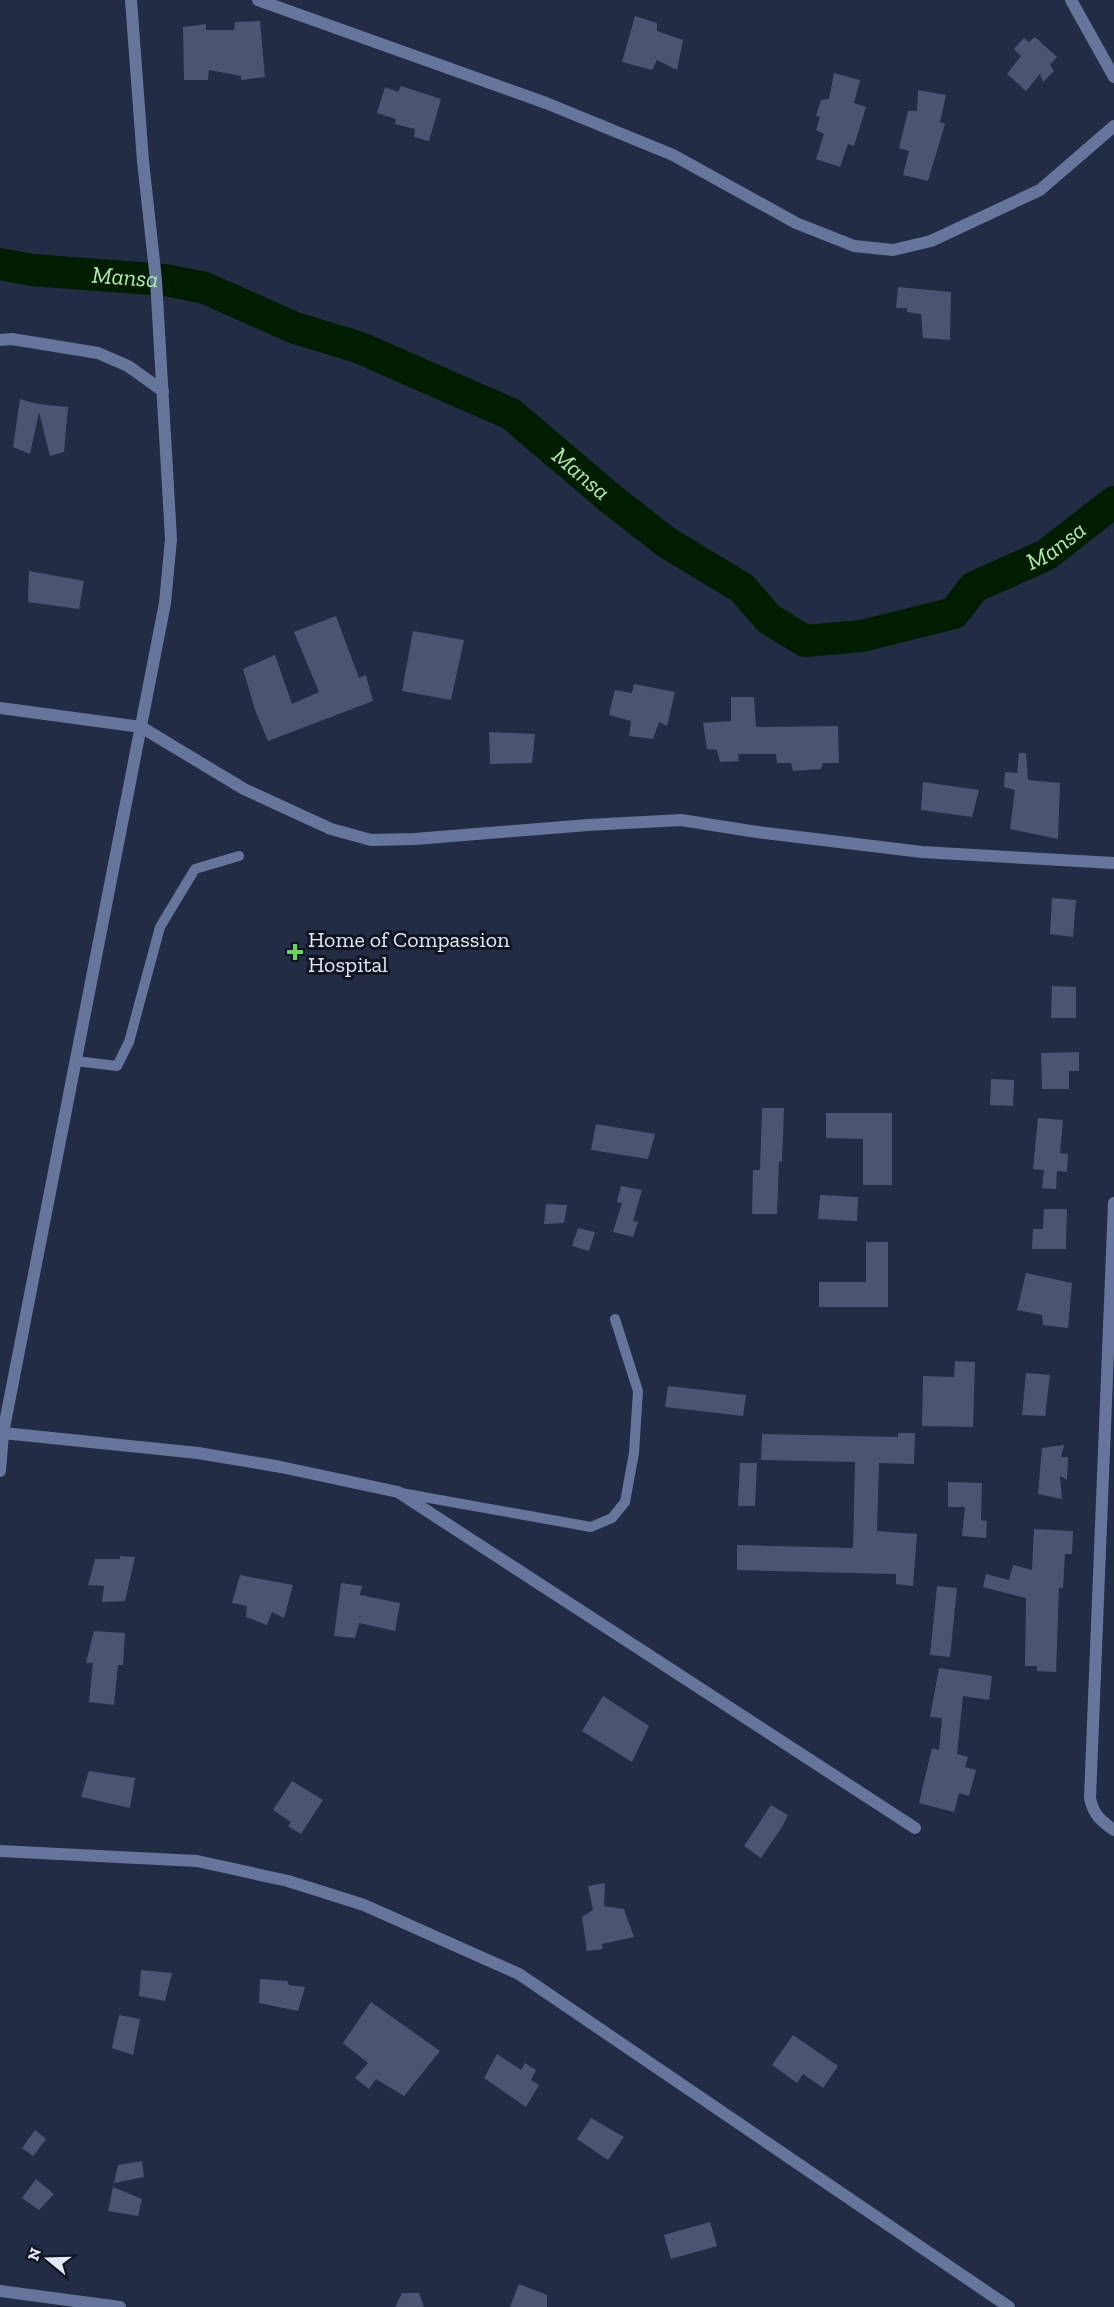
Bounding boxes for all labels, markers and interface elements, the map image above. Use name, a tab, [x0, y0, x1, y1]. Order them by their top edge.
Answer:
water label: Mansa	[91, 260, 160, 293]
water label: Mansa	[547, 440, 616, 506]
water label: Mansa	[1021, 515, 1091, 576]
place label: Home of Compassion Hospital	[308, 926, 510, 978]
marker: Home of Compassion Hospital	[286, 943, 304, 961]
north arrow	[18, 2229, 78, 2289]
text: N	[23, 2245, 45, 2263]

